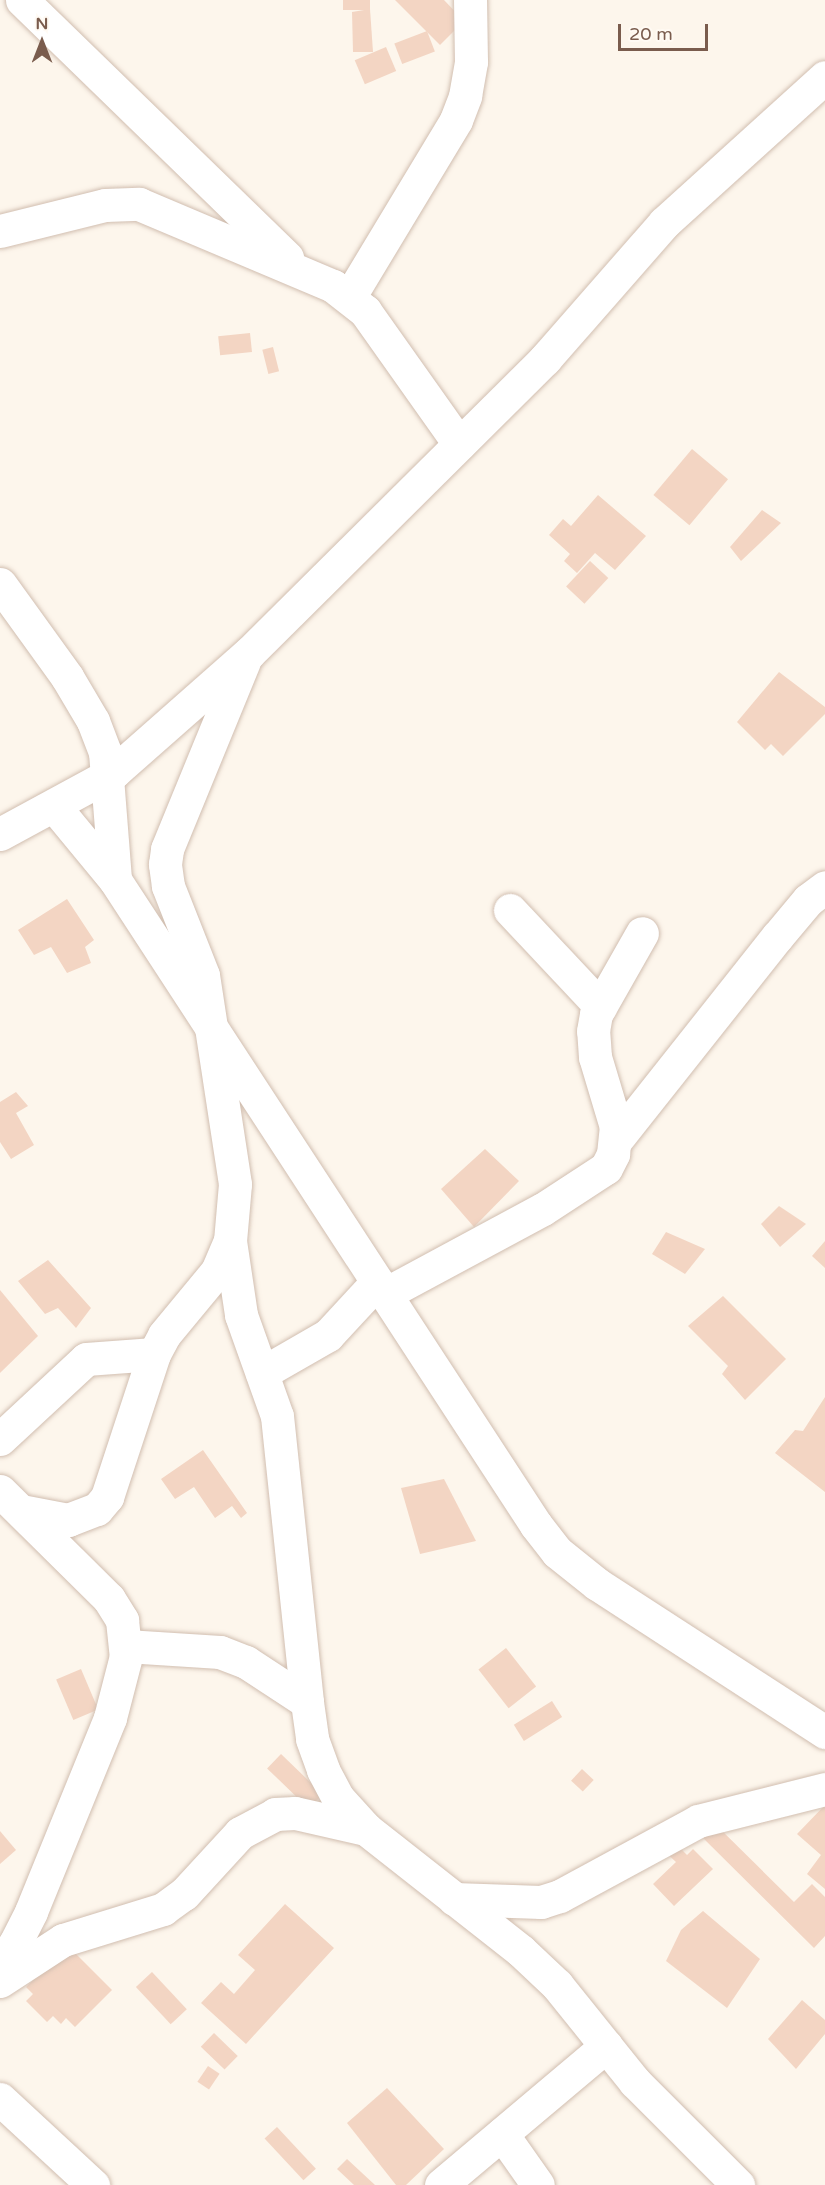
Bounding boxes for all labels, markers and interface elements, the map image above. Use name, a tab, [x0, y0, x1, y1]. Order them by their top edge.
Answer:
north arrow	[12, 12, 72, 72]
scale bar	[621, 12, 711, 50]
text: N	[36, 14, 48, 34]
text: 20 m	[629, 23, 673, 45]

